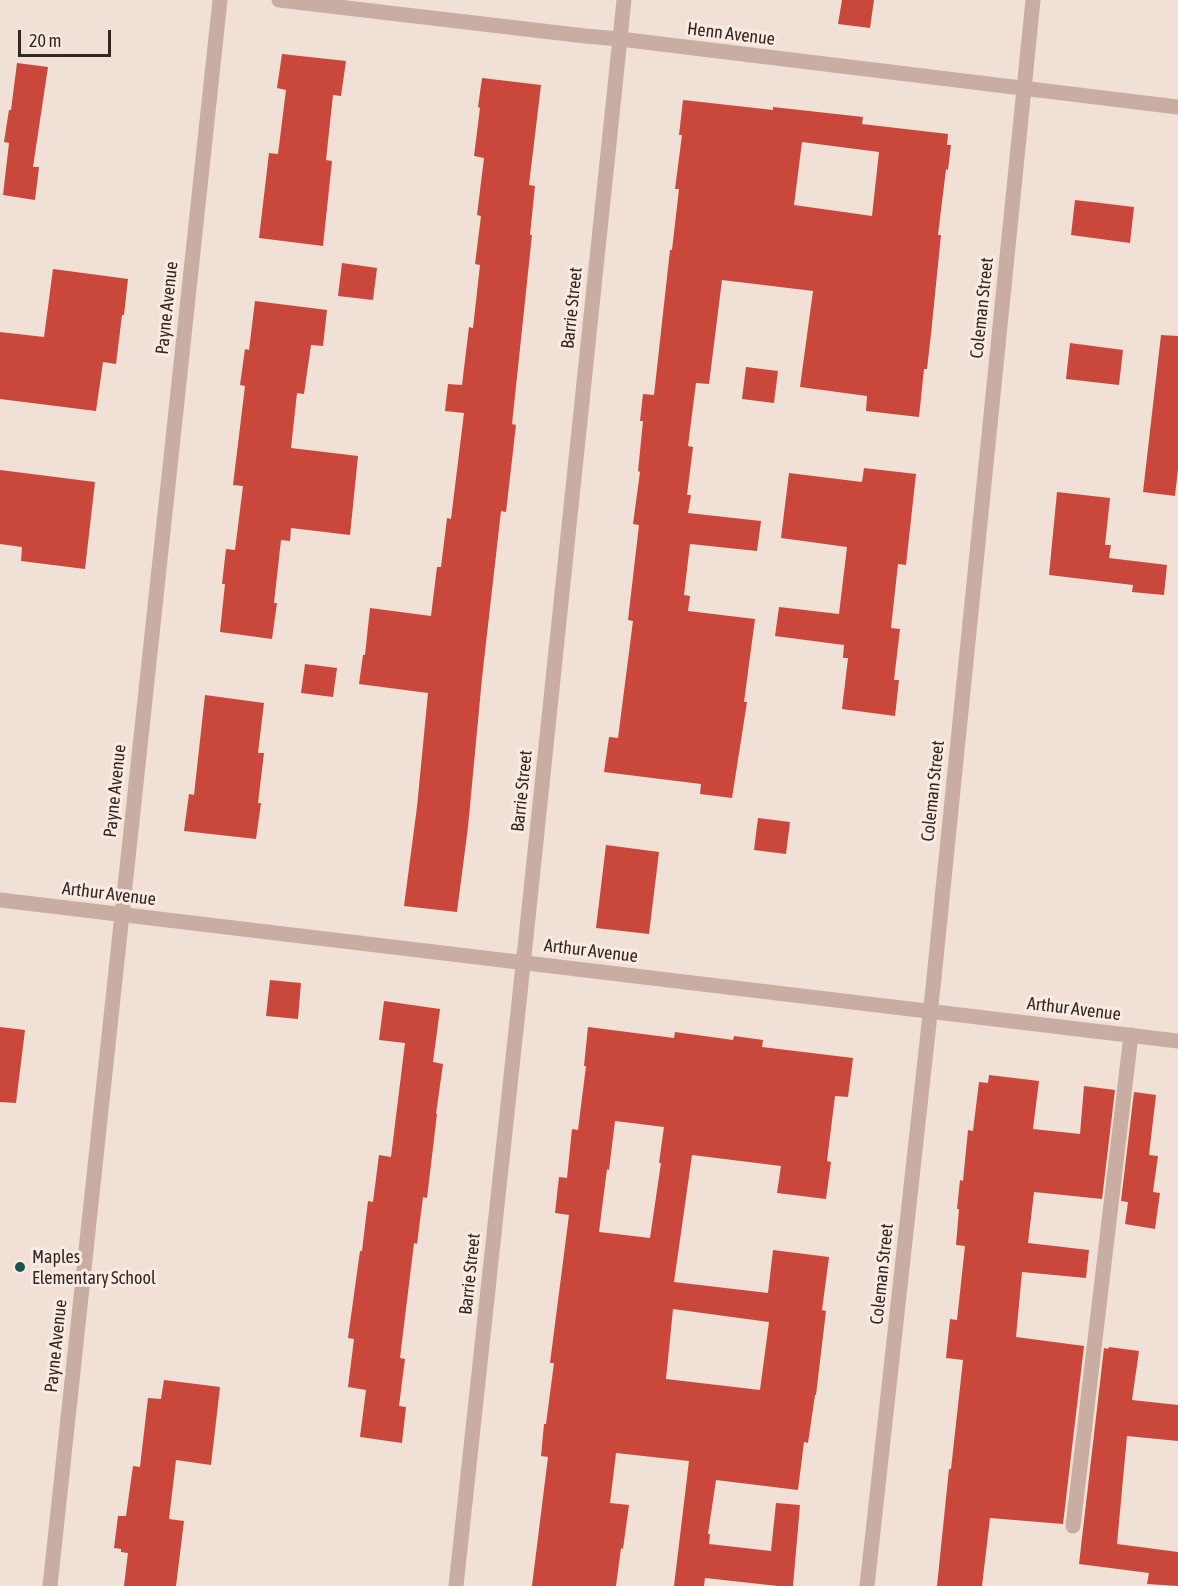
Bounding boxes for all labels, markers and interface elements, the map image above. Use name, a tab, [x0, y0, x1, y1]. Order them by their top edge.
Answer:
scale bar	[21, 18, 114, 56]
street label: Henn Avenue	[686, 18, 776, 50]
text: 20 m	[29, 30, 61, 51]
street label: Coleman Street	[966, 256, 998, 360]
street label: Payne Avenue	[151, 260, 183, 356]
street label: Barrie Street	[557, 266, 587, 350]
street label: Coleman Street	[917, 739, 949, 843]
street label: Payne Avenue	[99, 743, 131, 839]
street label: Barrie Street	[507, 749, 537, 833]
street label: Arthur Avenue	[61, 878, 157, 910]
street label: Arthur Avenue	[543, 935, 639, 967]
street label: Arthur Avenue	[1026, 993, 1122, 1025]
street label: Coleman Street	[866, 1222, 898, 1326]
street label: Barrie Street	[455, 1232, 485, 1316]
place label: Maples Elementary School	[32, 1246, 156, 1288]
marker: Maples Elementary School	[13, 1260, 27, 1274]
street label: Payne Avenue	[40, 1298, 72, 1394]

